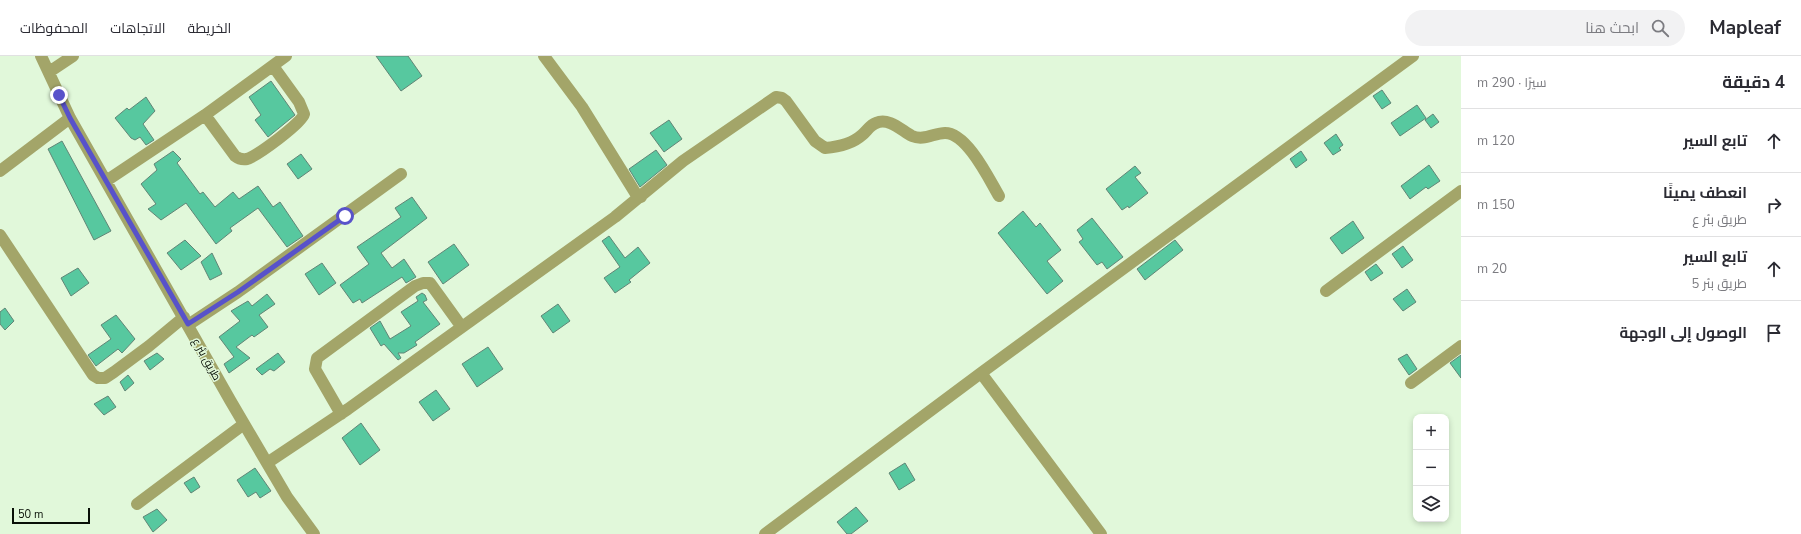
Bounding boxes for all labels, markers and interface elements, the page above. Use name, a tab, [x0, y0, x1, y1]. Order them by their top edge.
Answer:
search box	[1405, 10, 1685, 46]
text: Mapleaf	[1709, 15, 1781, 41]
icon: search	[1649, 17, 1671, 39]
text: ابحث هنا	[1585, 18, 1639, 38]
text: المحفوظات	[20, 19, 88, 38]
text: الاتجاهات	[110, 19, 166, 38]
text: الخريطة	[188, 19, 231, 38]
text: 4 دقيقة	[1722, 71, 1785, 94]
text: سيرًا · 290 m	[1477, 74, 1547, 92]
route end	[50, 86, 68, 104]
icon: ahead	[1763, 130, 1785, 152]
text: تابع السير	[1683, 131, 1747, 151]
text: 120 m	[1477, 132, 1515, 150]
text: انعطف يمينًا	[1663, 183, 1747, 203]
icon: right	[1763, 194, 1785, 216]
text: 150 m	[1477, 196, 1515, 214]
route start	[336, 207, 354, 225]
text: طريق بئر ع	[1692, 211, 1747, 229]
text: تابع السير	[1683, 247, 1747, 267]
icon: ahead	[1763, 258, 1785, 280]
text: 20 m	[1477, 260, 1507, 278]
text: طريق بئر 5	[1692, 275, 1747, 293]
icon: arrive	[1763, 322, 1785, 344]
text: الوصول إلى الوجهة	[1619, 323, 1747, 343]
street label: طريق بئر ع	[189, 335, 224, 383]
map controls	[1413, 414, 1449, 522]
button: +	[1413, 414, 1449, 450]
button: −	[1413, 450, 1449, 486]
button: layers	[1413, 486, 1449, 522]
scale bar	[12, 506, 90, 525]
text: 50 m	[18, 507, 43, 522]

